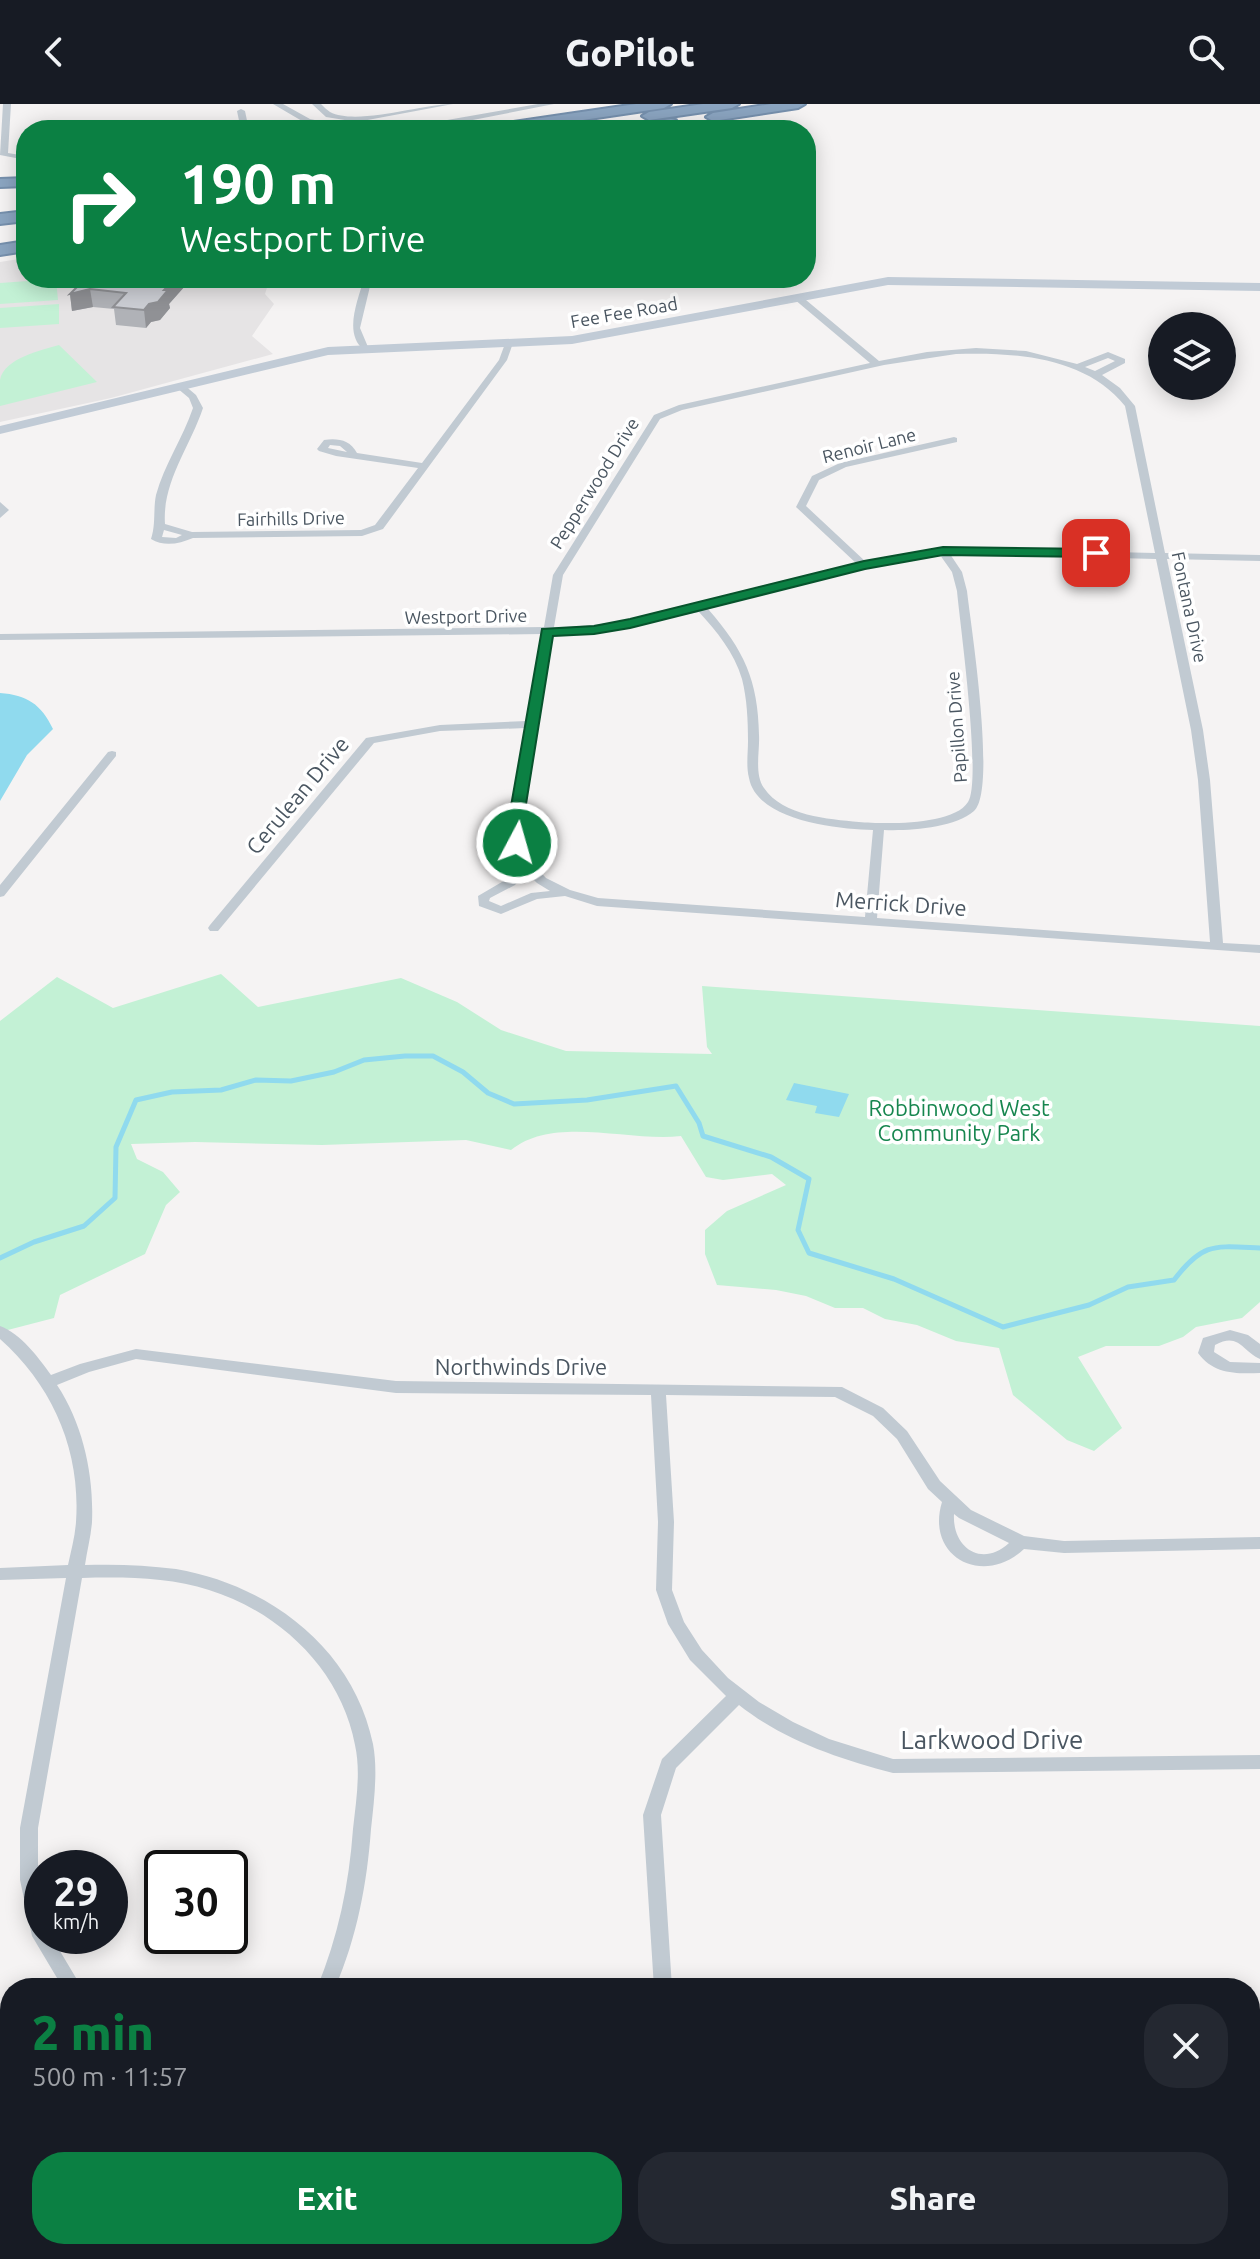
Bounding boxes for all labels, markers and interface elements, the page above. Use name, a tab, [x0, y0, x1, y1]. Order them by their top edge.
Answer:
icon: back	[32, 30, 76, 74]
icon: search	[1184, 30, 1228, 74]
text: GoPilot	[565, 32, 695, 73]
icon: right	[48, 152, 152, 256]
text: 190 m	[180, 152, 336, 215]
text: Westport Drive	[180, 218, 426, 259]
street label: Fee Fee Road	[569, 293, 679, 331]
map controls	[1148, 312, 1236, 400]
button: layers	[1148, 312, 1236, 400]
street label: Pepperwood Drive	[546, 414, 642, 552]
street label: Renoir Lane	[820, 424, 918, 466]
street label: Fairhills Drive	[237, 507, 345, 529]
pin	[1062, 519, 1130, 587]
icon: arrive	[1074, 531, 1118, 575]
street label: Fontana Drive	[1168, 550, 1212, 664]
street label: Westport Drive	[404, 605, 528, 627]
street label: Papillon Drive	[942, 671, 970, 783]
street label: Cerulean Drive	[241, 731, 353, 859]
position arrow	[475, 801, 559, 885]
street label: Merrick Drive	[834, 886, 968, 920]
park label: Robbinwood West Community Park	[868, 1095, 1050, 1145]
street label: Northwinds Drive	[435, 1354, 607, 1379]
street label: Larkwood Drive	[901, 1725, 1083, 1754]
speed limit sign: 30	[144, 1850, 248, 1954]
text: 29	[53, 1869, 99, 1914]
text: km/h	[53, 1910, 99, 1933]
button: close	[1144, 2004, 1228, 2088]
text: 2 min	[32, 2005, 154, 2059]
text: 500 m · 11:57	[32, 2062, 188, 2091]
button: Exit	[32, 2152, 622, 2244]
button: Share	[638, 2152, 1228, 2244]

